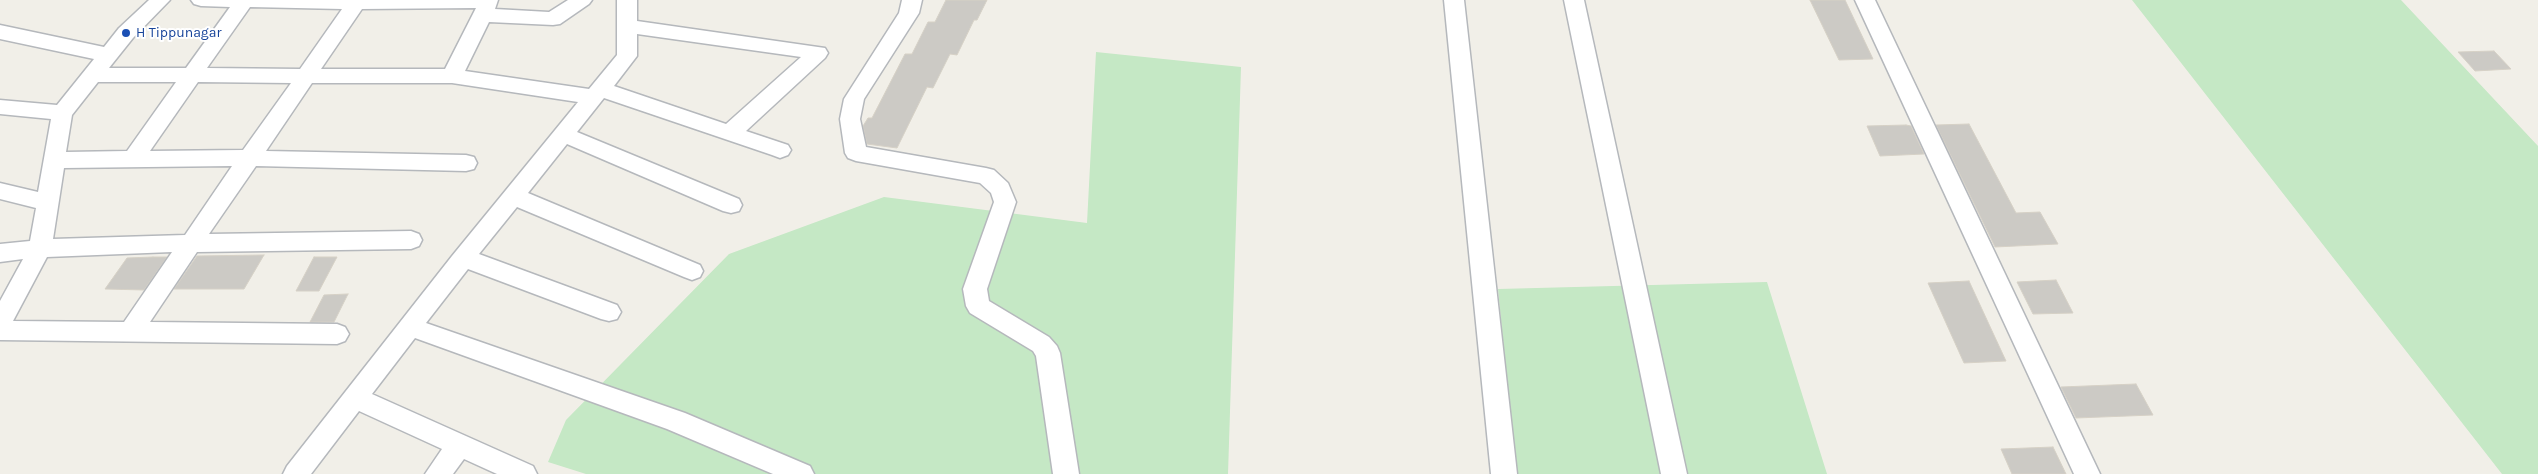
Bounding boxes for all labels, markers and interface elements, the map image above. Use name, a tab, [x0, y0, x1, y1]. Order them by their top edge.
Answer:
place label: H Tippunagar	[136, 25, 222, 41]
marker: H Tippunagar	[120, 27, 132, 39]

